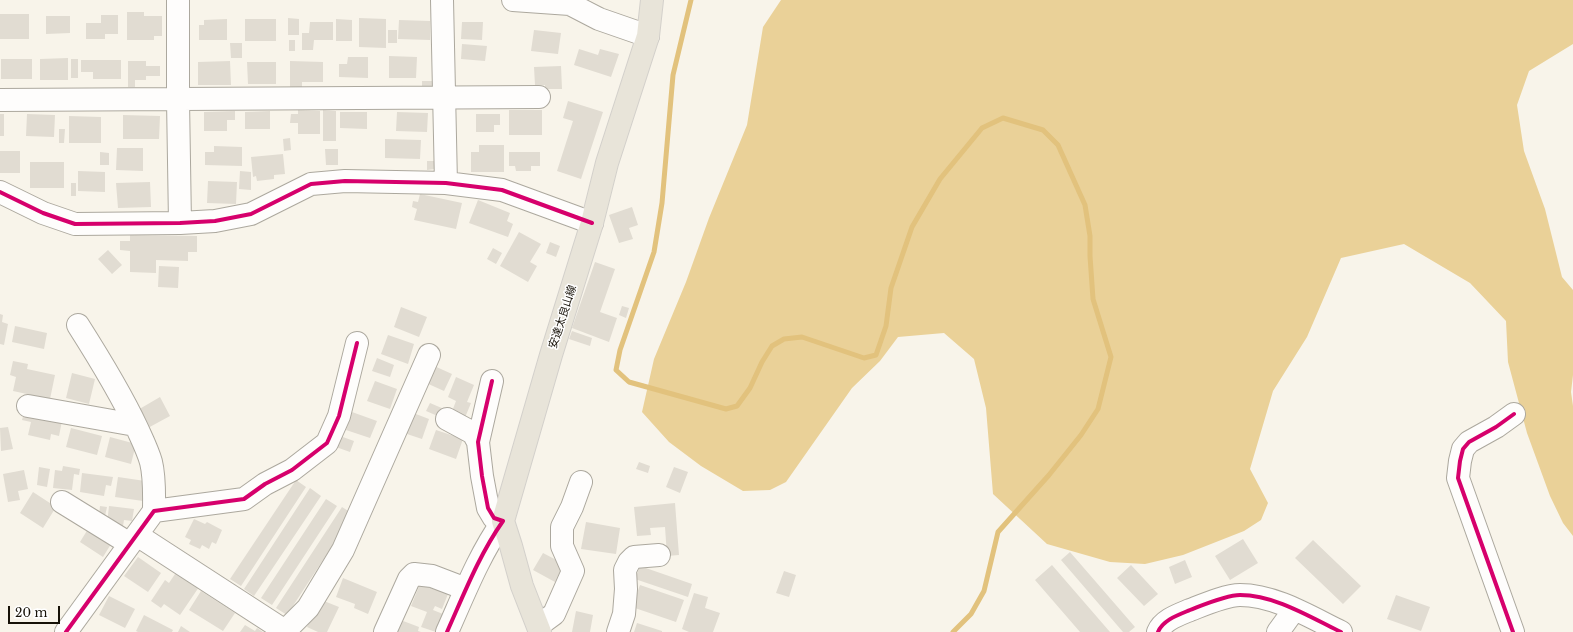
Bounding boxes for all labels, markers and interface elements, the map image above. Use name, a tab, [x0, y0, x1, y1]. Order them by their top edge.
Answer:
street label: 安達太良山線	[547, 284, 579, 350]
scale bar	[10, 598, 62, 624]
text: 20 m	[15, 605, 47, 620]

